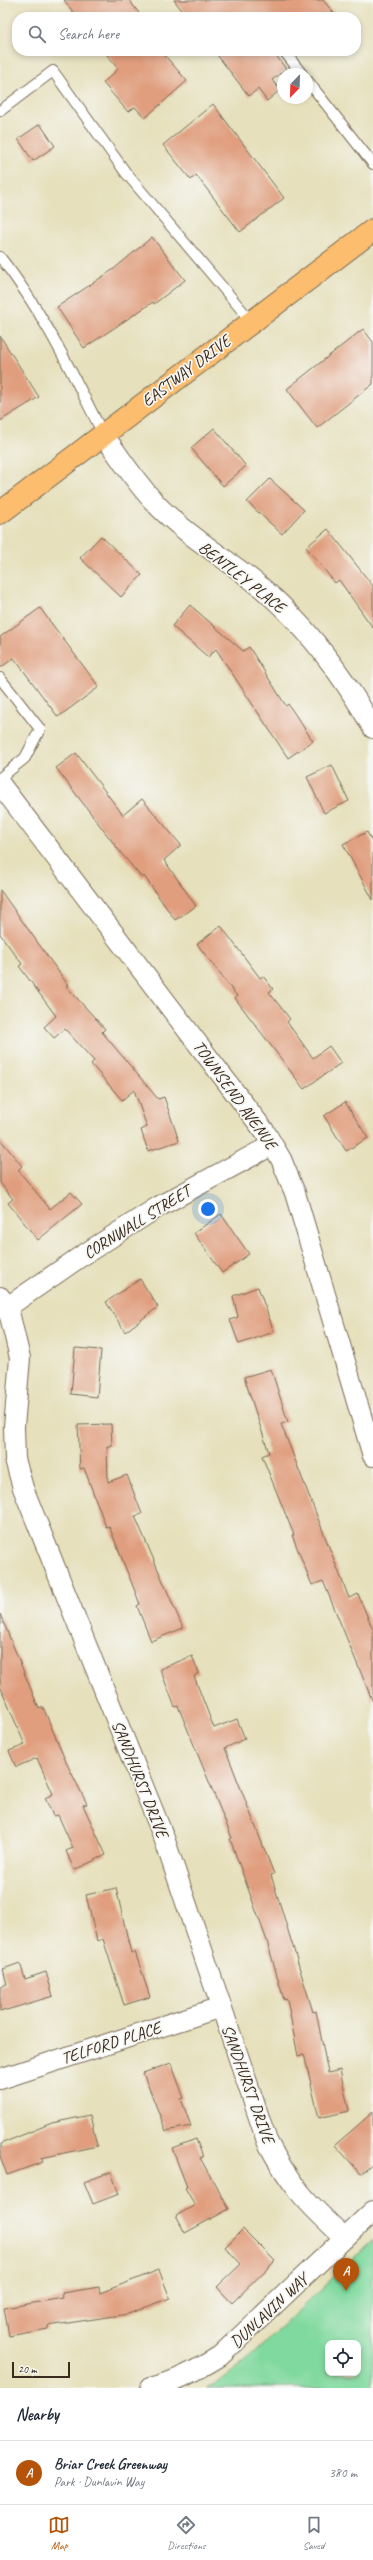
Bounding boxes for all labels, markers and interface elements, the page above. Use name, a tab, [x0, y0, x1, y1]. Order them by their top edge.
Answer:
search box	[12, 12, 361, 56]
icon: search	[26, 23, 48, 45]
text: Search here	[58, 25, 119, 44]
north arrow	[277, 68, 313, 104]
street label: EASTWAY DRIVE	[137, 329, 237, 411]
street label: BENTLEY PLACE	[194, 537, 291, 619]
street label: TOWNSEND AVENUE	[188, 1036, 283, 1156]
street label: CORNWALL STREET	[79, 1179, 197, 1263]
your location	[198, 1199, 218, 1219]
street label: SANDHURST DRIVE	[107, 1717, 174, 1843]
street label: TELFORD PLACE	[59, 2016, 165, 2069]
street label: SANDHURST DRIVE	[217, 2022, 280, 2149]
pin: A	[333, 2258, 359, 2291]
street label: DUNLAVIN WAY	[226, 2267, 315, 2352]
map controls	[325, 2340, 361, 2376]
button: locate	[325, 2340, 361, 2376]
scale bar	[12, 2360, 70, 2379]
text: 20 m	[18, 2362, 37, 2376]
text: Nearby	[16, 2404, 59, 2425]
text: Briar Creek Greenway	[54, 2455, 167, 2474]
text: A	[26, 2465, 32, 2481]
text: 380 m	[329, 2465, 357, 2481]
text: Park · Dunlavin Way	[54, 2474, 144, 2490]
tab: Map	[48, 2514, 70, 2552]
tab: Directions	[167, 2514, 206, 2552]
tab: Saved	[303, 2514, 325, 2552]

